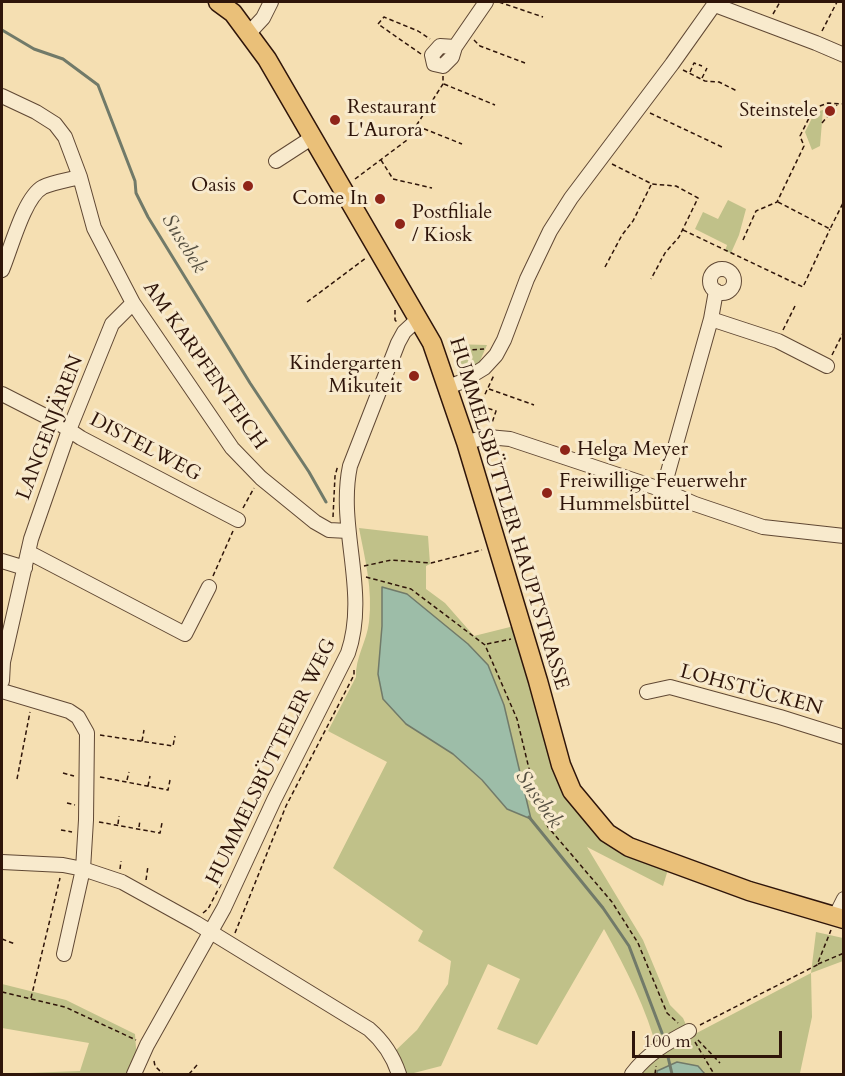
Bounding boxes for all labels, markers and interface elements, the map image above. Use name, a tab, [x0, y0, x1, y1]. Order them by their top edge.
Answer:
place label: Restaurant L'Aurora	[347, 96, 436, 143]
place label: Steinstele	[739, 99, 818, 123]
marker: Steinstele	[823, 104, 837, 118]
marker: Restaurant L'Aurora	[328, 113, 342, 127]
place label: Oasis	[191, 174, 236, 198]
marker: Oasis	[241, 179, 255, 193]
place label: Come In	[292, 187, 368, 211]
marker: Come In	[373, 192, 387, 206]
place label: Postfiliale / Kiosk	[412, 201, 492, 248]
water label: Susebek	[155, 210, 211, 278]
marker: Postfiliale / Kiosk	[393, 217, 407, 231]
street label: AM KARPFENTEICH	[137, 277, 271, 455]
street label: HUMMELSBÜTTLER HAUPTSTRASSE	[443, 335, 573, 693]
street label: LANGENJÄREN	[12, 352, 90, 504]
place label: Kindergarten Mikuteit	[289, 352, 402, 399]
marker: Kindergarten Mikuteit	[407, 369, 421, 383]
street label: DISTELWEG	[85, 409, 205, 487]
place label: Helga Meyer	[577, 438, 688, 462]
marker: Helga Meyer	[558, 443, 572, 457]
place label: Freiwillige Feuerwehr Hummelsbüttel	[559, 470, 747, 517]
marker: Freiwillige Feuerwehr Hummelsbüttel	[540, 486, 554, 500]
street label: HUMMELSBÜTTELER WEG	[202, 635, 342, 889]
street label: LOHSTÜCKEN	[677, 660, 825, 722]
water label: Susebek	[509, 766, 567, 834]
scale bar	[635, 1019, 785, 1057]
text: 100 m	[643, 1029, 691, 1054]

